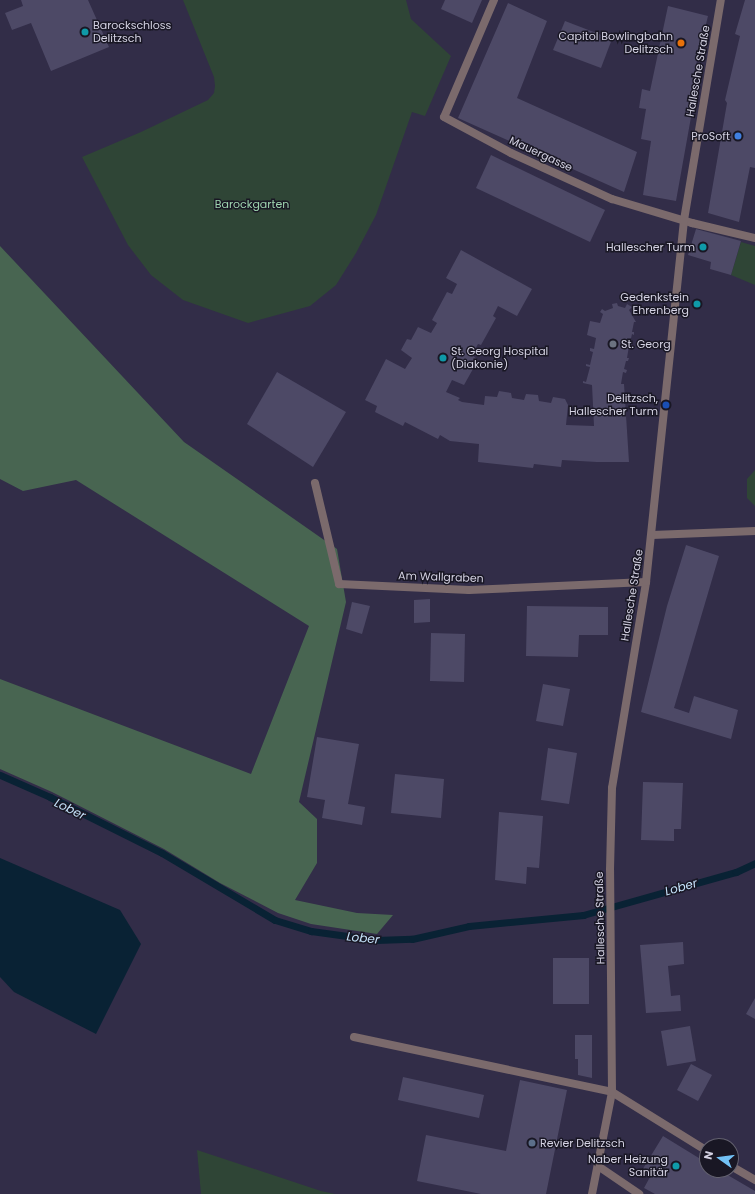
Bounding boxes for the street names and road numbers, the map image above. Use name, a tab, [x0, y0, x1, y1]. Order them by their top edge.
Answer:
street label: Hallesche Straße	[683, 24, 713, 118]
street label: Mauergasse	[507, 134, 575, 174]
street label: Hallesche Straße	[618, 548, 646, 642]
street label: Am Wallgraben	[398, 569, 484, 585]
street label: Hallesche Straße	[593, 871, 607, 965]

